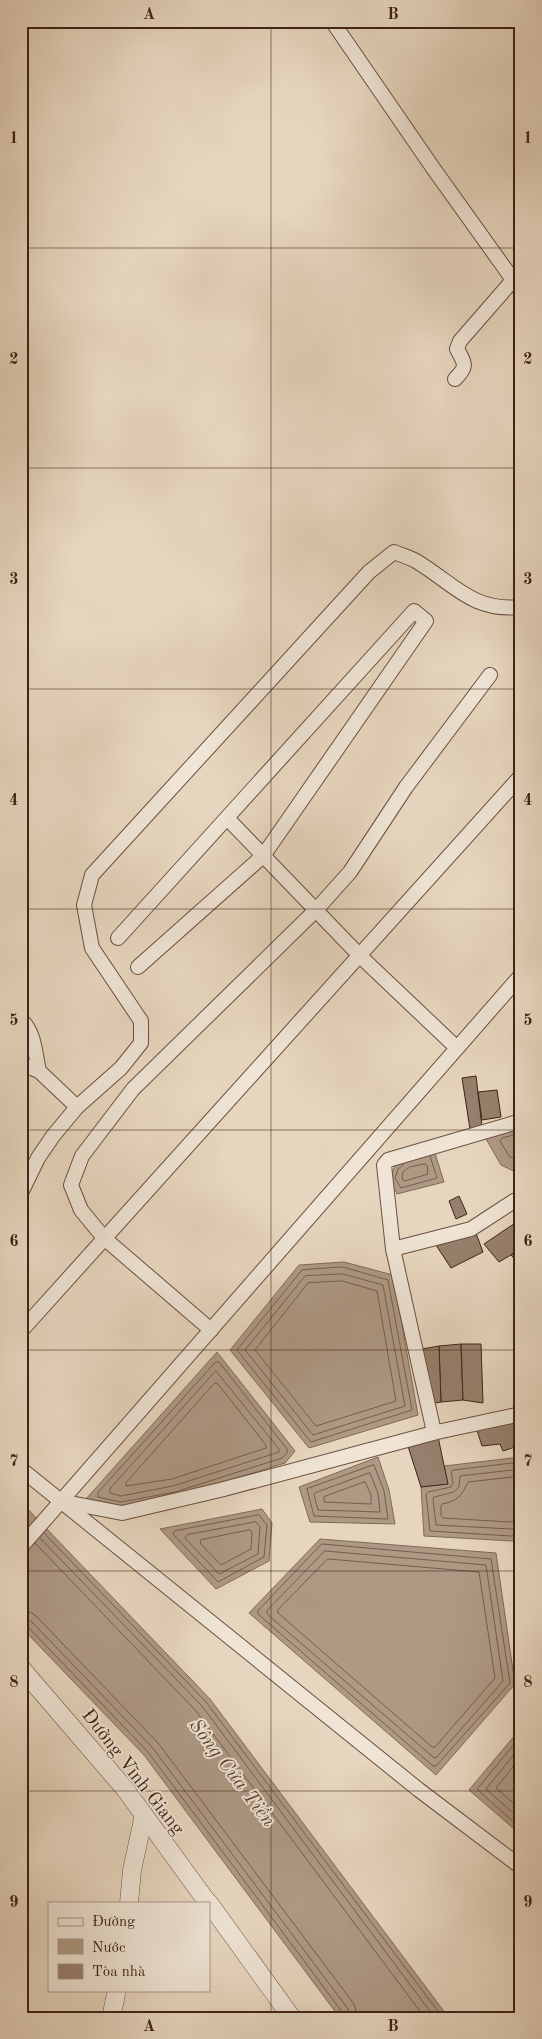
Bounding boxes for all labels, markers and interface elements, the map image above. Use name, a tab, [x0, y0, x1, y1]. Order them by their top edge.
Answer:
text: A	[143, 7, 155, 23]
text: B	[387, 7, 399, 23]
text: 1	[9, 131, 19, 147]
text: 1	[523, 131, 533, 147]
text: 2	[9, 352, 19, 368]
text: 2	[523, 352, 533, 368]
text: 3	[9, 572, 19, 588]
text: 3	[523, 572, 533, 588]
text: 4	[9, 793, 19, 809]
text: 4	[523, 793, 533, 809]
text: 5	[9, 1013, 19, 1029]
text: 5	[523, 1013, 533, 1029]
text: 6	[9, 1234, 19, 1250]
text: 6	[523, 1234, 533, 1250]
text: 7	[9, 1454, 19, 1470]
text: 7	[523, 1454, 533, 1470]
text: 8	[9, 1675, 19, 1691]
text: 8	[523, 1675, 533, 1691]
street label: Đường Vĩnh Giang	[77, 1706, 187, 1839]
water label: Sông Cửa Tiền	[184, 1715, 279, 1831]
text: 9	[9, 1895, 19, 1911]
text: 9	[523, 1895, 533, 1911]
legend	[48, 1902, 210, 1992]
text: Đường	[92, 1915, 135, 1930]
text: Nước	[92, 1941, 126, 1956]
text: Tòa nhà	[92, 1965, 146, 1980]
text: A	[143, 2019, 155, 2035]
text: B	[387, 2019, 399, 2035]

